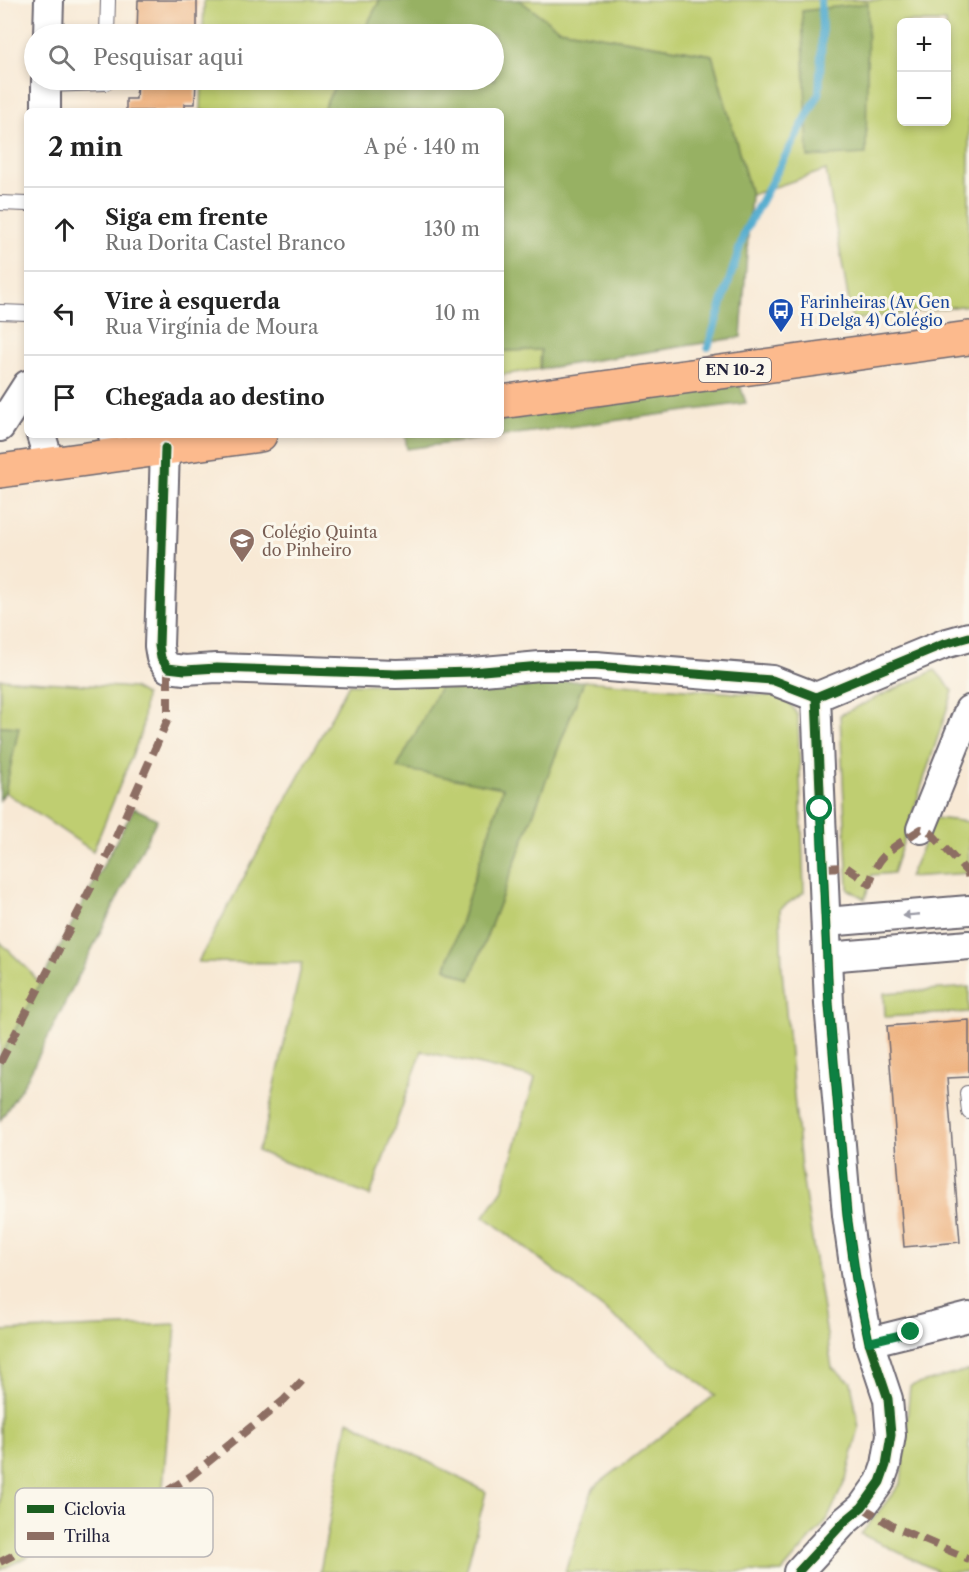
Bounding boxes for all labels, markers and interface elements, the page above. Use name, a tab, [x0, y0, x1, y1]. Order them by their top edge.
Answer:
map controls	[897, 18, 951, 126]
button: +	[897, 18, 951, 72]
search box	[24, 24, 504, 90]
icon: search	[45, 41, 78, 74]
text: Pesquisar aqui	[93, 44, 243, 71]
button: −	[897, 72, 951, 126]
text: 2 min	[48, 131, 123, 163]
text: A pé · 140 m	[364, 135, 480, 159]
text: Siga em frente	[105, 204, 268, 231]
icon: ahead	[48, 213, 81, 246]
text: 130 m	[424, 217, 480, 241]
text: Rua Dorita Castel Branco	[105, 231, 345, 255]
text: Vire à esquerda	[105, 288, 280, 315]
place label: Farinheiras (Av Gen H Delga 4) Colégio	[800, 292, 950, 330]
bus stop icon: Farinheiras (Av Gen H Delga 4) Colégio	[766, 296, 796, 334]
icon: left	[48, 297, 81, 330]
text: 10 m	[435, 301, 480, 325]
text: Rua Virgínia de Moura	[105, 315, 318, 339]
road number: EN 10-2	[699, 358, 771, 382]
icon: arrive	[48, 381, 81, 414]
text: Chegada ao destino	[105, 384, 325, 411]
place label: Colégio Quinta do Pinheiro	[262, 522, 378, 560]
school or university icon: Colégio Quinta do Pinheiro	[227, 526, 257, 564]
route start	[806, 795, 832, 821]
one-way arrow	[901, 910, 920, 920]
route end	[897, 1318, 923, 1344]
legend	[15, 1488, 213, 1557]
text: Ciclovia	[64, 1499, 126, 1519]
text: Trilha	[64, 1526, 110, 1546]

